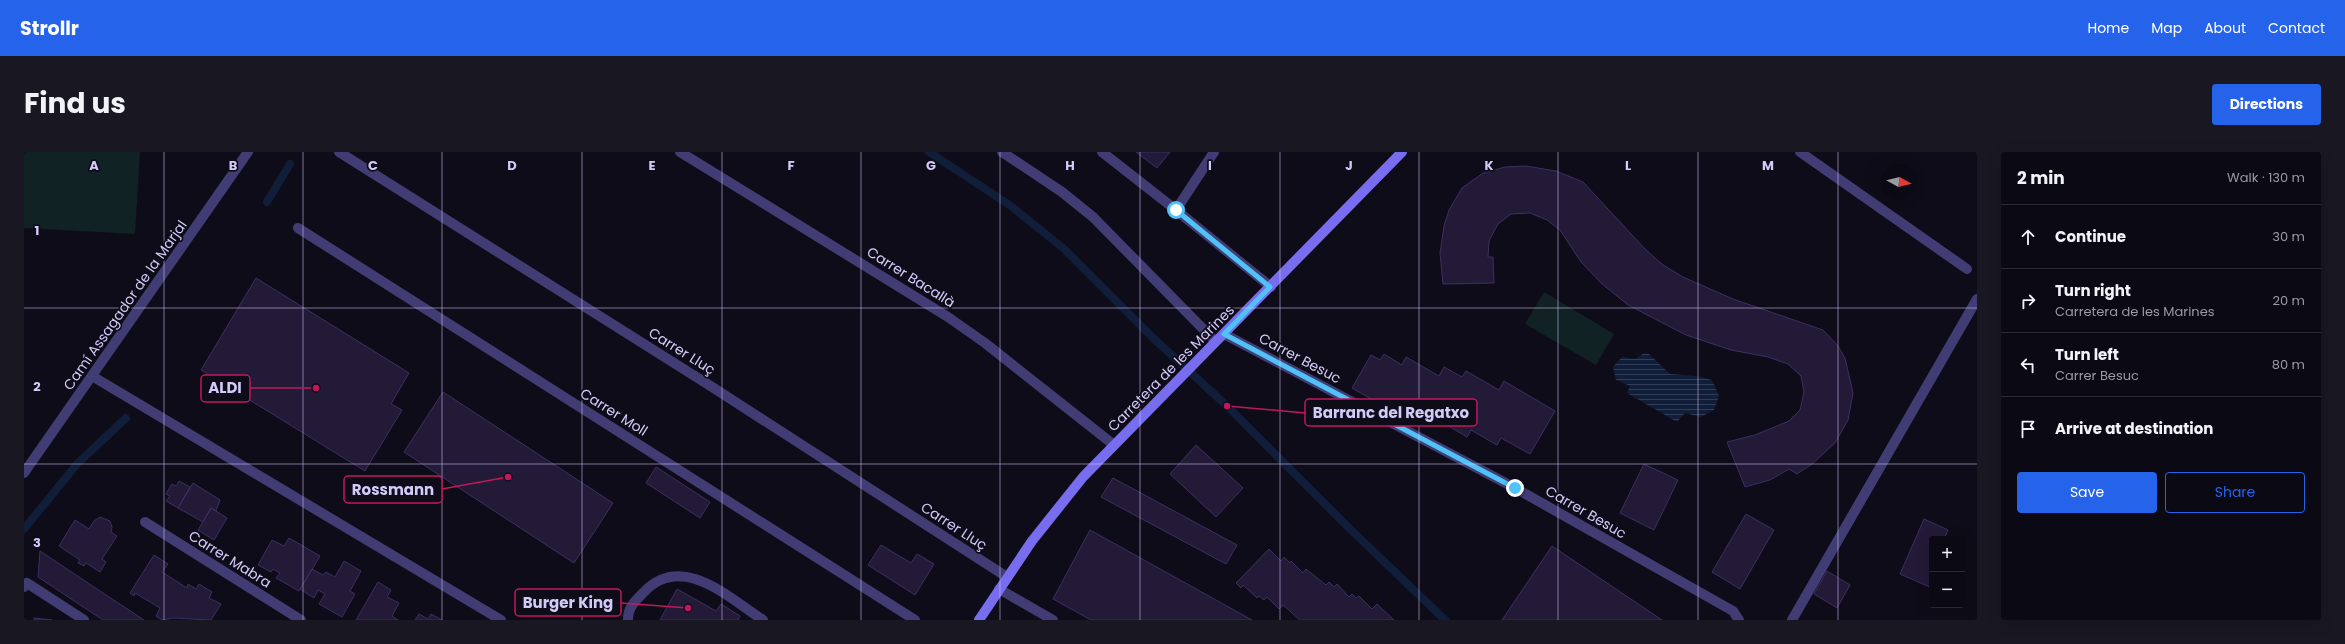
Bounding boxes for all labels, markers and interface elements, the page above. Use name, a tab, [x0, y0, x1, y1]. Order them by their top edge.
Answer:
text: Strollr	[20, 15, 79, 42]
text: Home	[2087, 18, 2129, 38]
text: Map	[2151, 18, 2182, 38]
text: About	[2204, 18, 2246, 38]
text: Contact	[2268, 18, 2325, 38]
text: Find us	[24, 84, 126, 123]
button: Directions	[2212, 84, 2321, 125]
text: A	[89, 156, 99, 175]
text: B	[229, 156, 238, 175]
text: C	[368, 156, 378, 175]
text: D	[507, 156, 517, 175]
text: E	[648, 156, 656, 175]
text: F	[787, 156, 795, 175]
text: G	[926, 156, 936, 175]
text: H	[1065, 156, 1075, 175]
text: I	[1208, 156, 1212, 175]
text: J	[1345, 156, 1353, 175]
text: K	[1484, 156, 1494, 175]
text: L	[1625, 156, 1631, 175]
text: M	[1762, 156, 1774, 175]
north arrow	[1881, 164, 1917, 200]
text: 2 min	[2017, 166, 2065, 190]
text: Walk · 130 m	[2227, 168, 2305, 187]
route start	[1167, 201, 1185, 219]
street label: Camí Assagador de la Marjal	[58, 216, 192, 394]
text: 1	[35, 221, 39, 240]
icon: ahead	[2017, 226, 2039, 248]
text: Continue	[2055, 226, 2126, 247]
text: 30 m	[2272, 227, 2305, 246]
street label: Carrer Bacallà	[863, 242, 959, 312]
text: Turn right	[2055, 280, 2131, 301]
icon: right	[2017, 290, 2039, 312]
text: 20 m	[2272, 291, 2305, 310]
street label: Carretera de les Marines	[1103, 300, 1239, 436]
text: Carretera de les Marines	[2055, 302, 2215, 321]
street label: Carrer Lluç	[645, 323, 719, 379]
street label: Carrer Besuc	[1255, 328, 1345, 388]
text: Turn left	[2055, 344, 2119, 365]
icon: left	[2017, 354, 2039, 376]
text: 80 m	[2272, 355, 2305, 374]
text: Carrer Besuc	[2055, 366, 2139, 385]
callout: ALDI	[201, 375, 250, 402]
text: 2	[33, 377, 41, 396]
text: ALDI	[208, 377, 242, 398]
street label: Carrer Moll	[576, 383, 652, 441]
callout: Barranc del Regatxo	[1305, 399, 1477, 426]
text: Barranc del Regatxo	[1313, 402, 1470, 423]
icon: arrive	[2017, 418, 2039, 440]
text: Arrive at destination	[2055, 418, 2213, 439]
button: Save	[2017, 472, 2157, 513]
button: Share	[2165, 472, 2305, 513]
callout: Rossmann	[344, 476, 442, 503]
text: Rossmann	[352, 479, 434, 500]
route end	[1506, 479, 1524, 497]
street label: Carrer Besuc	[1542, 481, 1630, 543]
street label: Carrer Lluç	[917, 497, 991, 555]
street label: Carrer Mabra	[185, 526, 275, 592]
text: 3	[33, 533, 41, 552]
map controls	[1929, 536, 1965, 608]
button: +	[1929, 536, 1965, 572]
button: −	[1929, 572, 1965, 608]
callout: Burger King	[515, 589, 621, 616]
text: Burger King	[523, 592, 613, 613]

